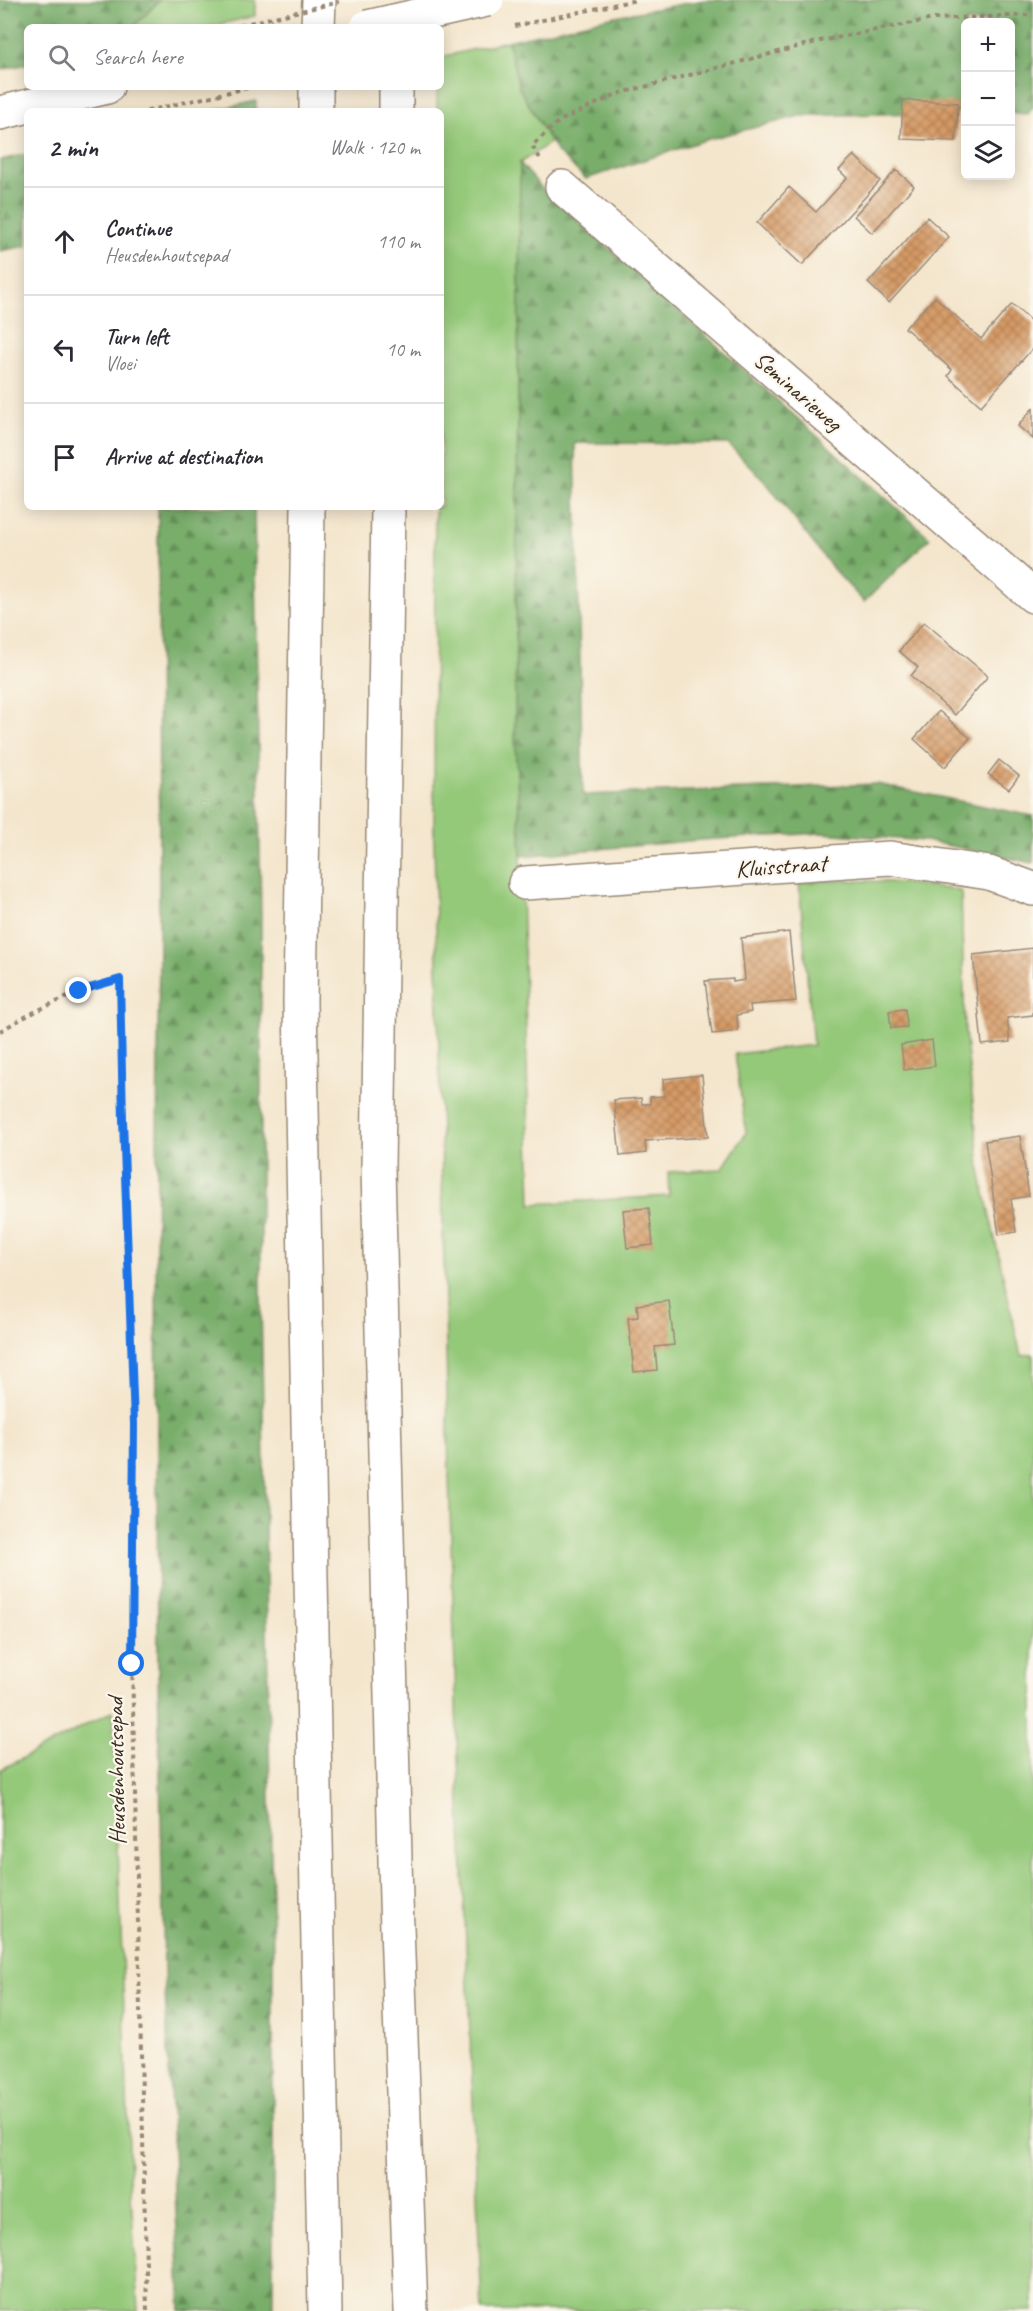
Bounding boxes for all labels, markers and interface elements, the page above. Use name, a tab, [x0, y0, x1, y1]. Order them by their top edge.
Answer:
map controls	[961, 18, 1015, 180]
button: +	[961, 18, 1015, 72]
search box	[24, 24, 444, 90]
icon: search	[45, 41, 78, 74]
text: Search here	[93, 43, 183, 71]
button: −	[961, 72, 1015, 126]
button: layers	[961, 126, 1015, 180]
text: 2 min	[48, 131, 98, 164]
text: Walk · 120 m	[330, 135, 420, 160]
text: Continue	[105, 215, 171, 243]
icon: ahead	[48, 225, 81, 258]
text: 110 m	[377, 229, 420, 254]
text: Heusdenhoutsepad	[105, 243, 228, 268]
text: Turn left	[105, 323, 169, 351]
icon: left	[48, 333, 81, 366]
text: 10 m	[386, 337, 420, 362]
street label: Seminarieweg	[748, 345, 850, 439]
text: Vloei	[105, 351, 135, 376]
icon: arrive	[48, 441, 81, 474]
text: Arrive at destination	[105, 443, 262, 471]
street label: Kluisstraat	[735, 848, 830, 884]
route end	[65, 977, 91, 1003]
route start	[118, 1650, 144, 1676]
street label: Heusdenhoutsepad	[100, 1693, 132, 1845]

